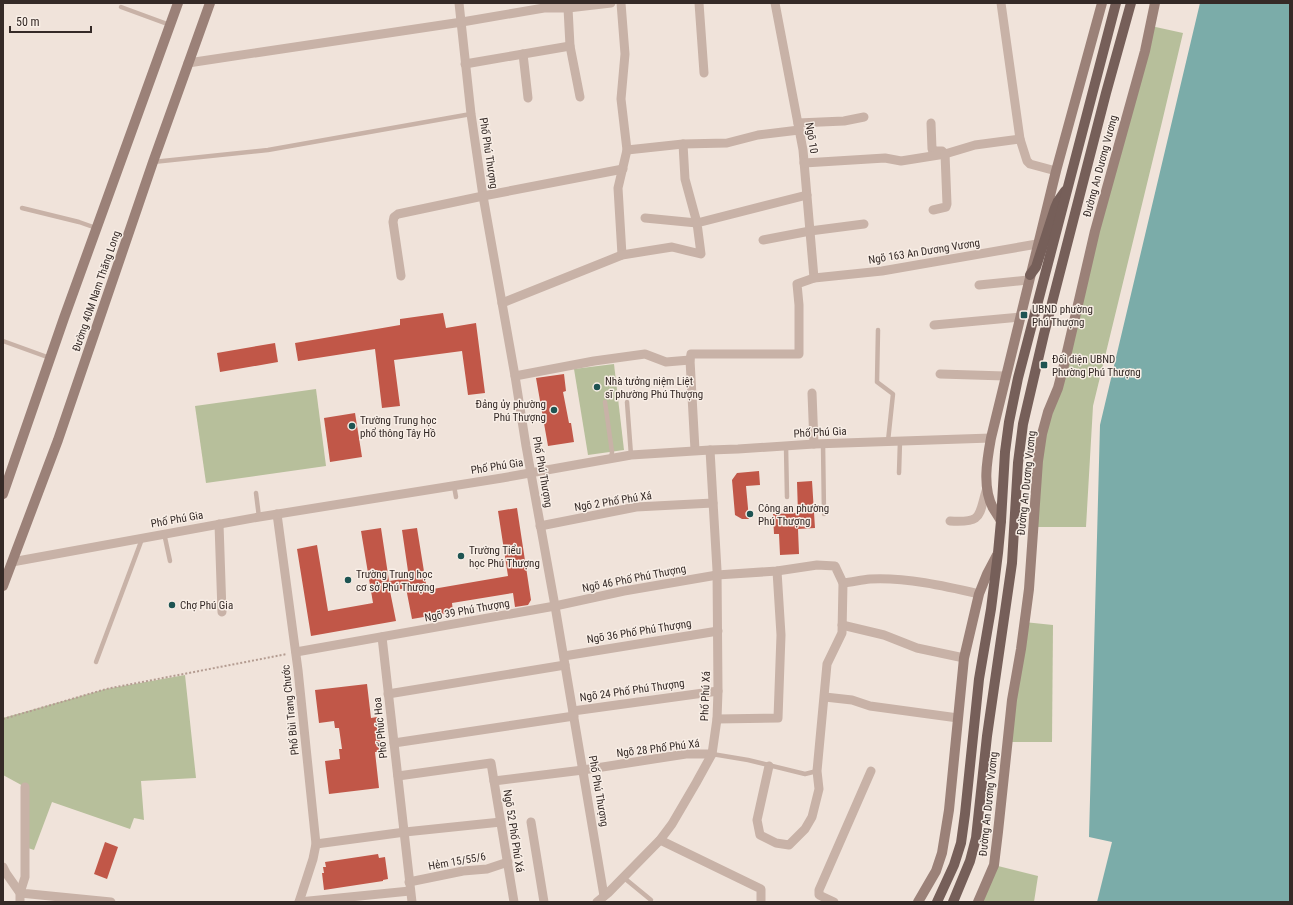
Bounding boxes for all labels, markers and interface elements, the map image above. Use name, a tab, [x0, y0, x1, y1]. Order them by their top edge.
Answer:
scale bar	[10, 8, 91, 34]
text: 50 m	[16, 15, 40, 29]
street label: Đường An Dương Vương	[1081, 114, 1120, 219]
street label: Phố Phú Thượng	[476, 117, 501, 190]
street label: Ngõ 10	[803, 122, 820, 154]
street label: Đường 40M Nam Thăng Long	[70, 229, 123, 353]
street label: Ngõ 163 An Dương Vương	[867, 236, 981, 267]
place label: UBND phường Phú Thượng	[1032, 303, 1093, 329]
marker: UBND phường Phú Thượng	[1019, 310, 1029, 320]
place label: Đối diện UBND Phường Phú Thượng	[1052, 353, 1141, 379]
marker: Đối diện UBND Phường Phú Thượng	[1039, 360, 1049, 370]
place label: Nhà tưởng niệm Liệt sĩ phường Phú Thượng	[605, 375, 703, 401]
marker: Nhà tưởng niệm Liệt sĩ phường Phú Thượng	[592, 382, 602, 392]
place label: Đảng ủy phường Phú Thượng	[476, 398, 546, 424]
marker: Đảng ủy phường Phú Thượng	[549, 405, 559, 415]
place label: Trường Trung học phổ thông Tây Hồ	[360, 414, 437, 440]
marker: Trường Trung học phổ thông Tây Hồ	[347, 421, 357, 431]
street label: Phố Phú Gia	[793, 425, 847, 440]
street label: Đường An Dương Vương	[1015, 430, 1038, 536]
street label: Phố Phú Thượng	[530, 436, 555, 509]
street label: Phố Phú Gia	[470, 456, 524, 477]
street label: Ngõ 2 Phố Phú Xá	[573, 489, 653, 514]
place label: Công an phường Phú Thượng	[758, 502, 829, 528]
street label: Phố Phú Gia	[150, 508, 204, 530]
marker: Công an phường Phú Thượng	[745, 509, 755, 519]
place label: Trường Tiểu học Phú Thượng	[469, 544, 540, 570]
marker: Trường Tiểu học Phú Thượng	[456, 551, 466, 561]
street label: Ngõ 46 Phố Phú Thượng	[581, 562, 687, 595]
place label: Trường Trung học cơ sở Phú Thượng	[356, 568, 435, 594]
marker: Trường Trung học cơ sở Phú Thượng	[343, 575, 353, 585]
street label: Ngõ 39 Phú Thượng	[424, 597, 511, 624]
place label: Chợ Phú Gia	[180, 599, 233, 612]
marker: Chợ Phú Gia	[167, 600, 177, 610]
street label: Ngõ 36 Phố Phú Thượng	[586, 617, 692, 646]
street label: Phố Bùi Trang Chước	[279, 664, 302, 756]
street label: Phố Phú Xá	[698, 671, 713, 721]
street label: Ngõ 24 Phố Phú Thượng	[579, 677, 685, 704]
street label: Phố Phúc Hoa	[371, 697, 390, 759]
street label: Ngõ 28 Phố Phú Xá	[616, 737, 700, 760]
street label: Đường An Dương Vương	[977, 751, 1000, 857]
street label: Phố Phú Thượng	[586, 755, 611, 828]
street label: Ngõ 52 Phố Phú Xá	[501, 789, 526, 873]
street label: Hẻm 15/55/6	[427, 850, 487, 873]

